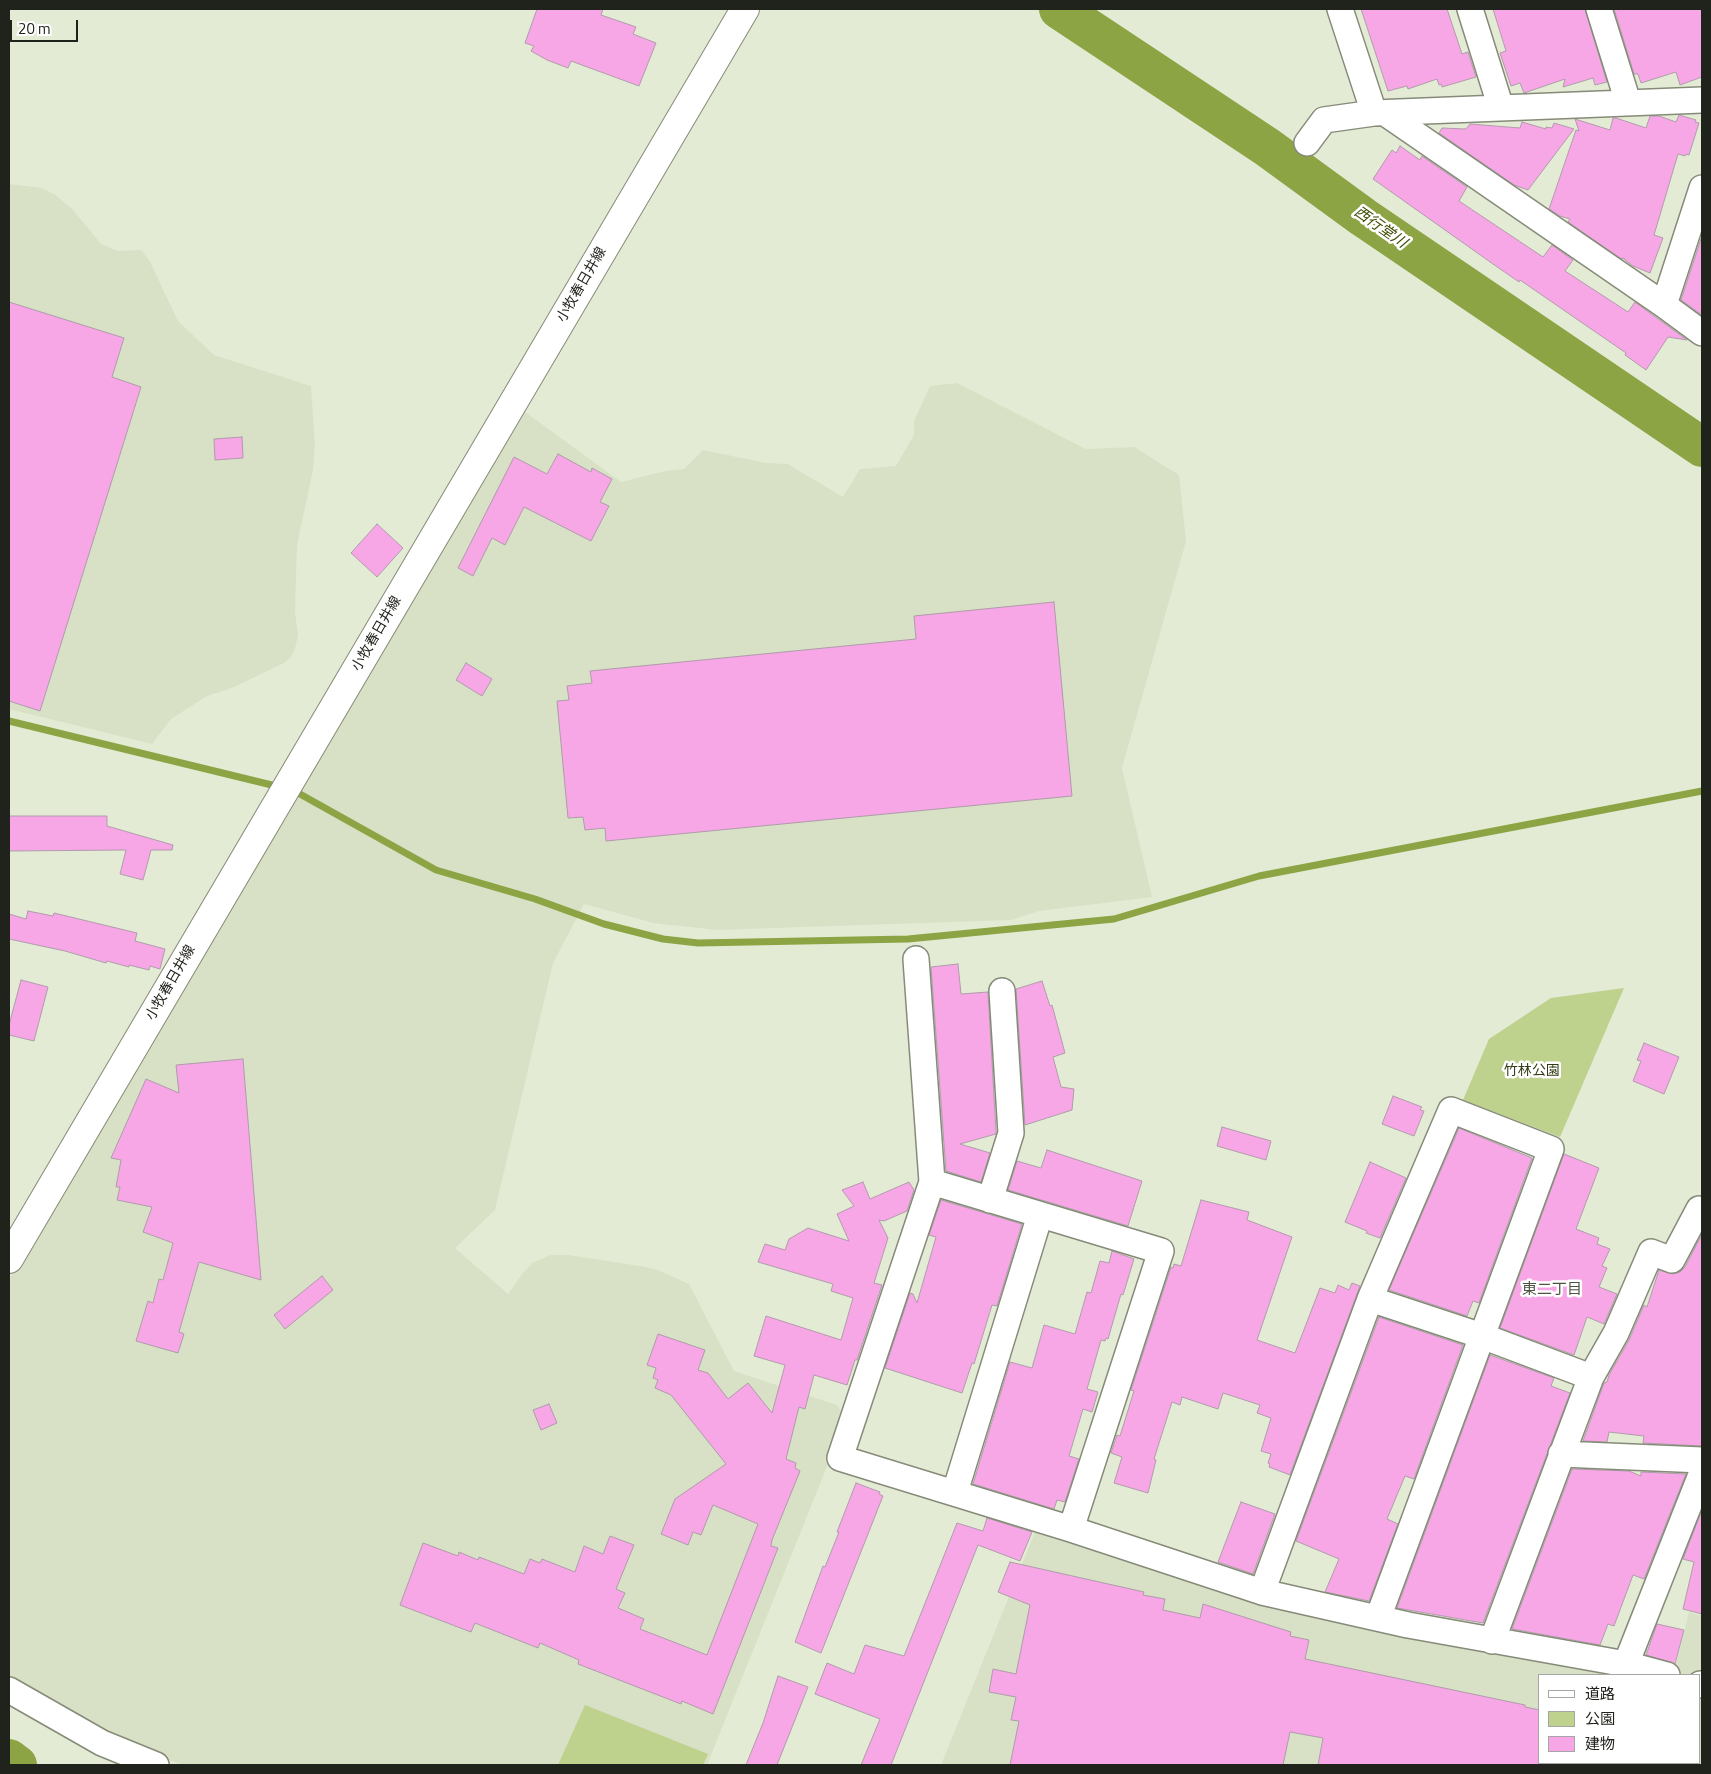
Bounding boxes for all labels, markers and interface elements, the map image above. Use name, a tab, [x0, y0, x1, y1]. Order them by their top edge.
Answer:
scale bar	[12, 10, 80, 42]
text: 20 m	[18, 17, 51, 40]
water label: 西行堂川	[1350, 203, 1410, 253]
street label: 小牧春日井線	[554, 244, 610, 326]
street label: 小牧春日井線	[349, 593, 405, 675]
street label: 小牧春日井線	[143, 942, 199, 1024]
park label: 竹林公園	[1504, 1064, 1560, 1080]
district label: 東二丁目	[1522, 1281, 1582, 1299]
legend	[1538, 1674, 1701, 1764]
text: 道路	[1585, 1682, 1615, 1705]
text: 公園	[1585, 1707, 1615, 1730]
text: 建物	[1585, 1732, 1615, 1755]

